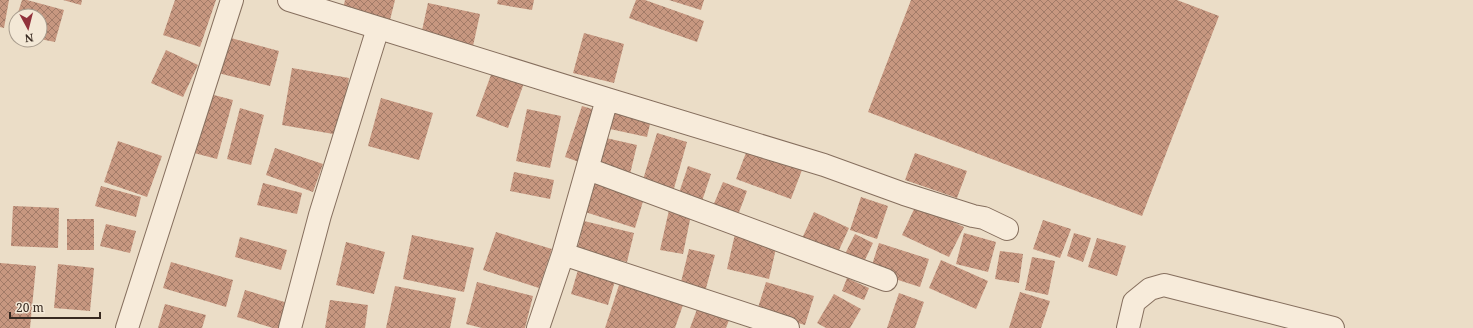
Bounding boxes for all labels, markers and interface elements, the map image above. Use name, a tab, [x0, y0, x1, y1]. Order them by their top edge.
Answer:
north arrow	[8, 8, 48, 48]
text: N	[24, 30, 34, 46]
scale bar	[10, 294, 100, 320]
text: 20 m	[16, 299, 44, 316]

